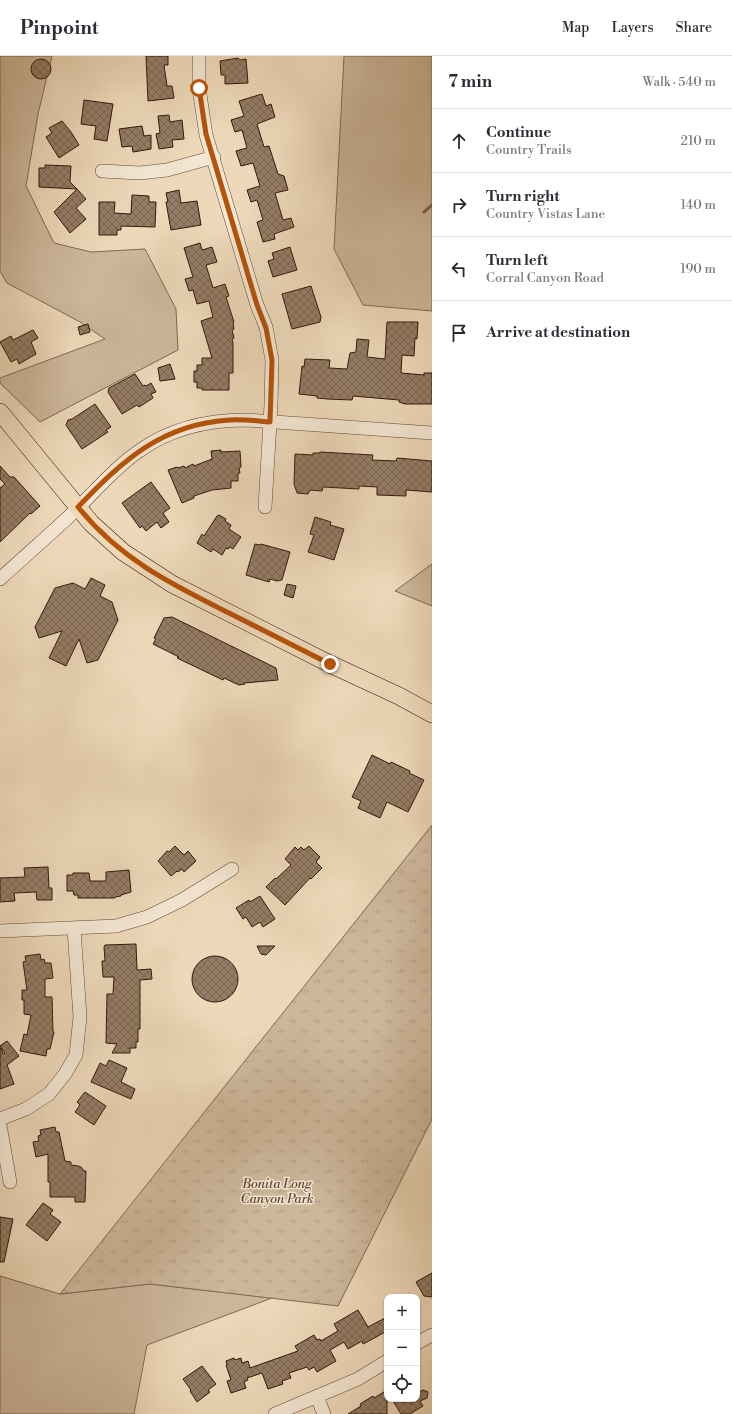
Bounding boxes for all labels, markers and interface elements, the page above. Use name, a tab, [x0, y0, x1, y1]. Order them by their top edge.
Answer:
text: Pinpoint	[20, 16, 99, 40]
text: Map	[562, 19, 589, 37]
text: Layers	[611, 19, 654, 37]
text: Share	[676, 19, 712, 37]
text: 7 min	[448, 71, 492, 93]
text: Walk · 540 m	[642, 74, 716, 90]
route start	[190, 79, 208, 97]
text: Continue	[486, 123, 551, 142]
icon: ahead	[448, 130, 470, 152]
text: 210 m	[681, 133, 716, 149]
text: Country Trails	[486, 142, 572, 158]
text: Turn right	[486, 187, 560, 206]
icon: right	[448, 194, 470, 216]
text: 140 m	[680, 197, 716, 213]
text: Country Vistas Lane	[486, 206, 605, 222]
text: Turn left	[486, 251, 548, 270]
icon: left	[448, 258, 470, 280]
text: 190 m	[680, 261, 716, 277]
text: Corral Canyon Road	[486, 270, 604, 286]
icon: arrive	[448, 322, 470, 344]
text: Arrive at destination	[486, 323, 630, 342]
route end	[321, 655, 339, 673]
park label: Bonita Long Canyon Park	[240, 1176, 314, 1207]
map controls	[384, 1294, 420, 1402]
button: +	[384, 1294, 420, 1330]
button: −	[384, 1330, 420, 1366]
button: locate	[384, 1366, 420, 1402]

